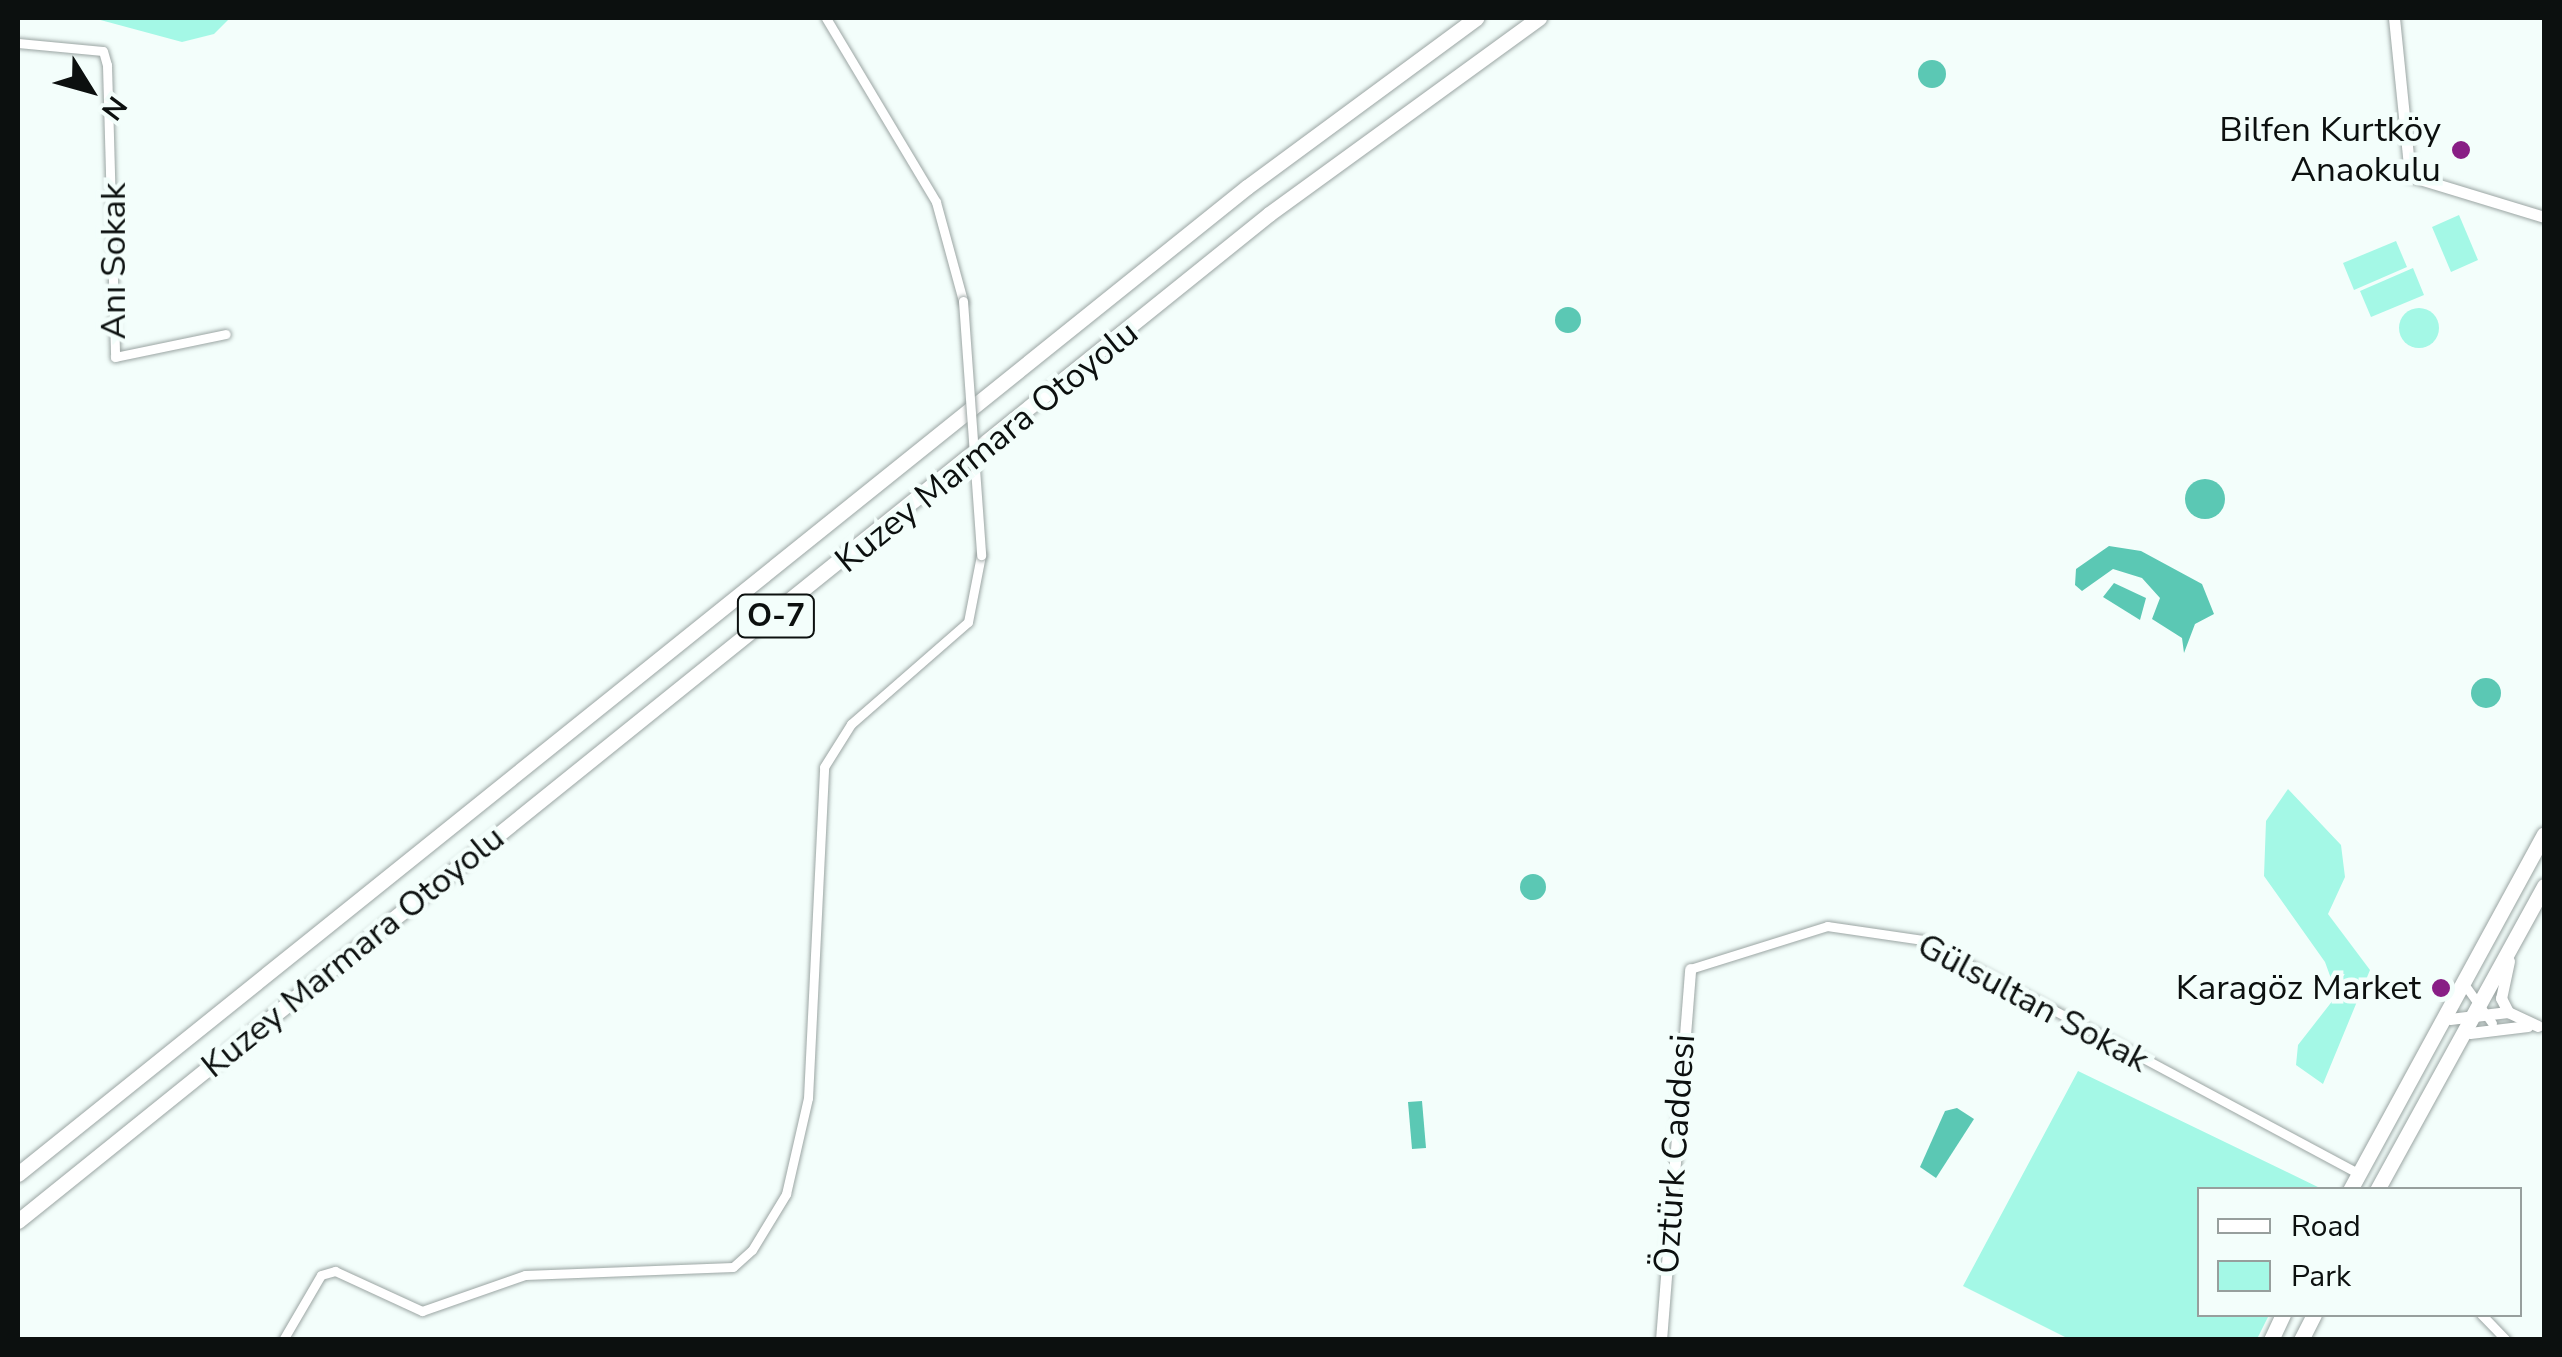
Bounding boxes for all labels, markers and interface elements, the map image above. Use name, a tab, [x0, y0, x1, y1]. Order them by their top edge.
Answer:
north arrow	[40, 40, 140, 140]
text: N	[92, 88, 135, 128]
place label: Bilfen Kurtköy Anaokulu	[2219, 109, 2441, 191]
marker: Bilfen Kurtköy Anaokulu	[2450, 139, 2472, 161]
street label: Anı Sokak	[93, 183, 135, 339]
street label: Kuzey Marmara Otoyolu	[827, 312, 1147, 582]
road number: O-7	[736, 589, 816, 643]
street label: Kuzey Marmara Otoyolu	[193, 817, 513, 1087]
street label: Gülsultan Sokak	[1910, 924, 2156, 1082]
place label: Karagöz Market	[2176, 967, 2421, 1009]
marker: Karagöz Market	[2430, 977, 2452, 999]
street label: Öztürk Caddesi	[1646, 1033, 1704, 1275]
legend	[2197, 1187, 2522, 1317]
text: Road	[2291, 1206, 2361, 1247]
text: Park	[2291, 1256, 2351, 1297]

